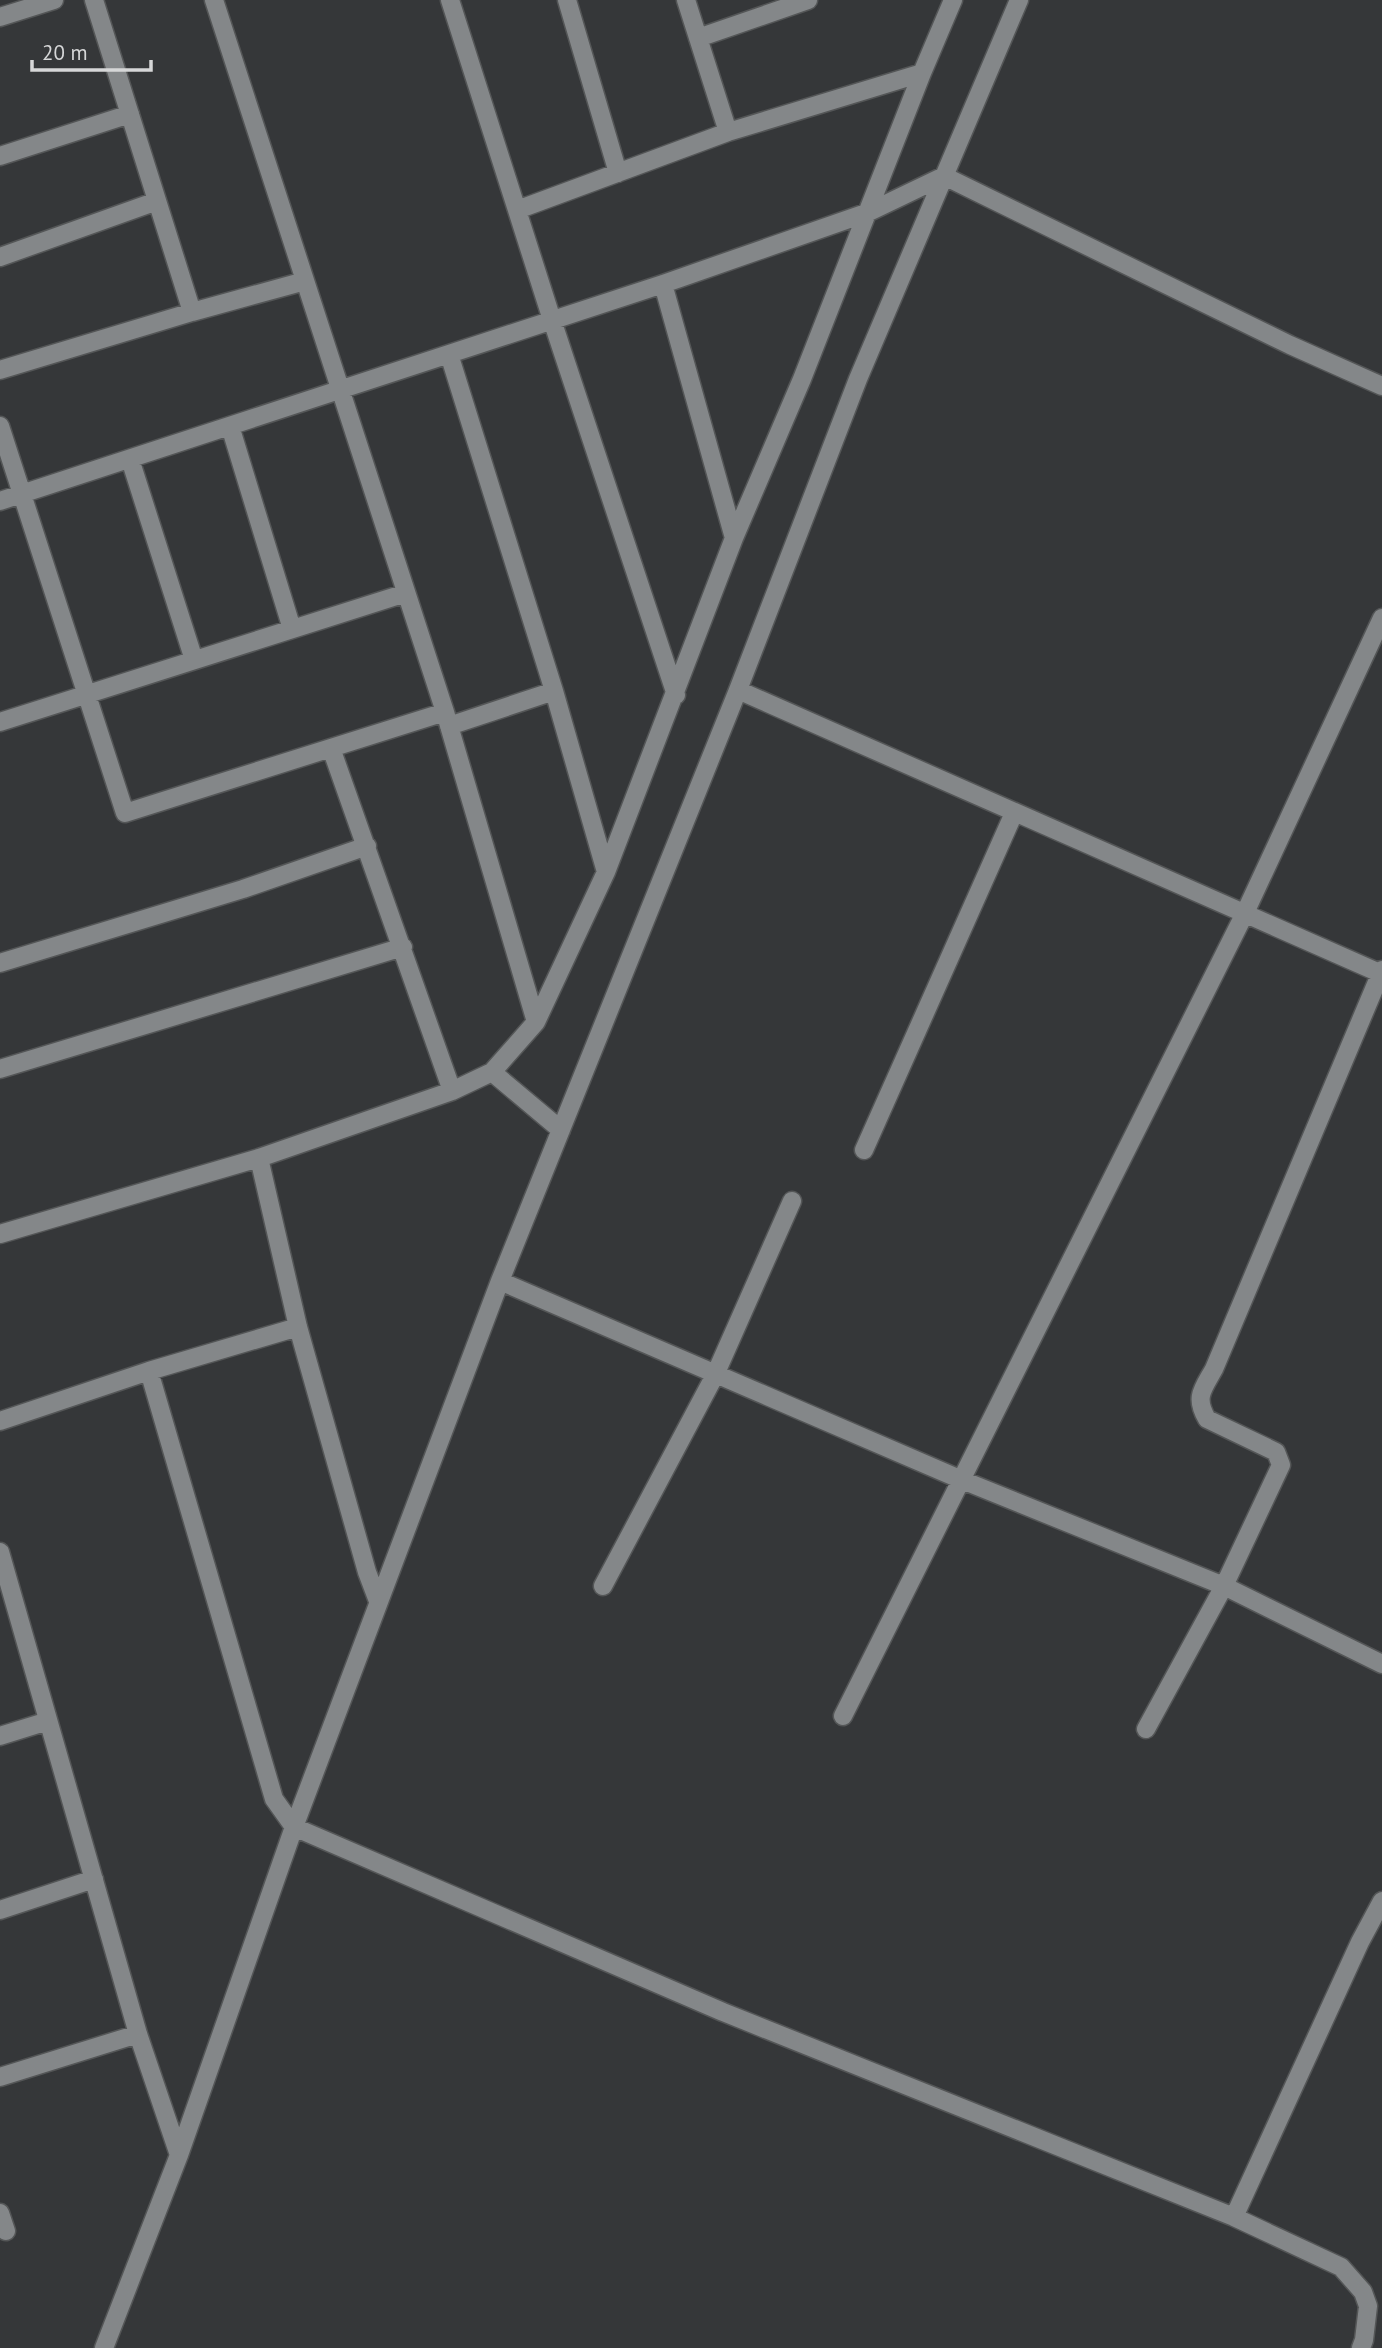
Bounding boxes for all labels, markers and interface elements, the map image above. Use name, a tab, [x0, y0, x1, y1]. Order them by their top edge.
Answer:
scale bar	[32, 28, 150, 72]
text: 20 m	[42, 39, 88, 66]

